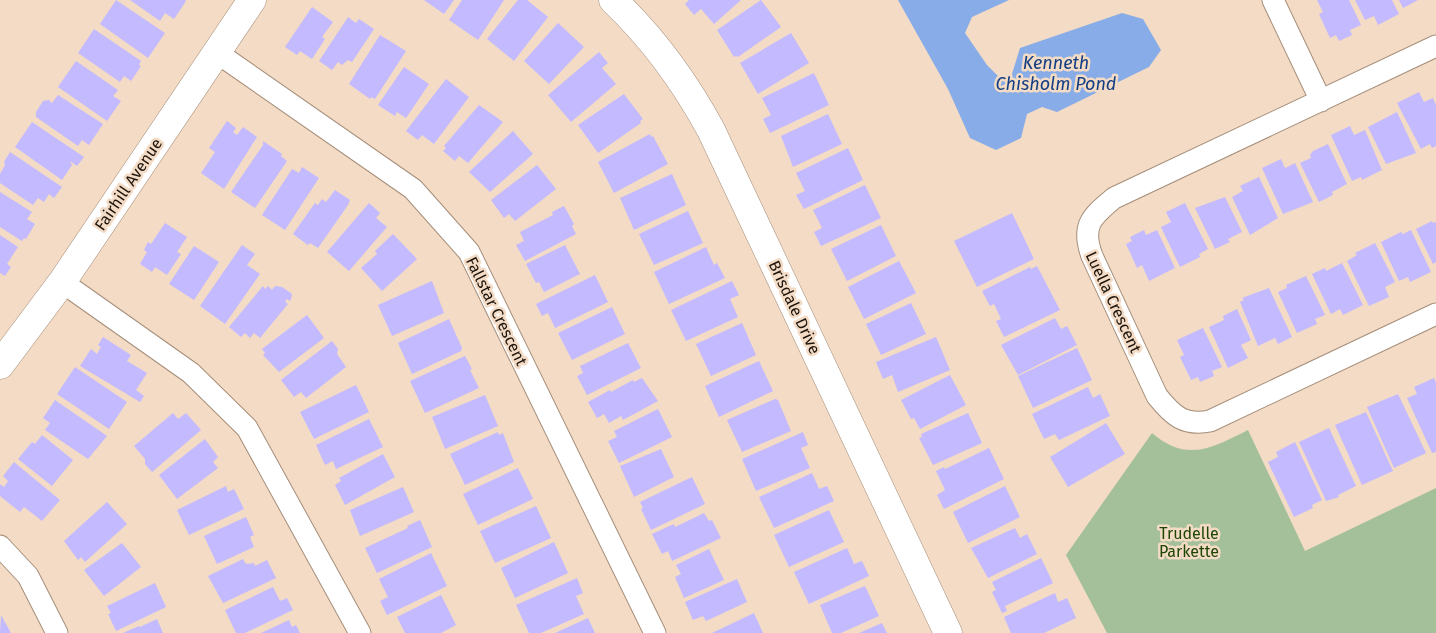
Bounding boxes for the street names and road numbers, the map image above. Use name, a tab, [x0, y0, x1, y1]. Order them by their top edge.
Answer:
street label: Fairhill Avenue	[91, 135, 166, 234]
street label: Luella Crescent	[1082, 248, 1145, 356]
street label: Fallstar Crescent	[462, 254, 531, 369]
street label: Brisdale Drive	[765, 257, 825, 357]

